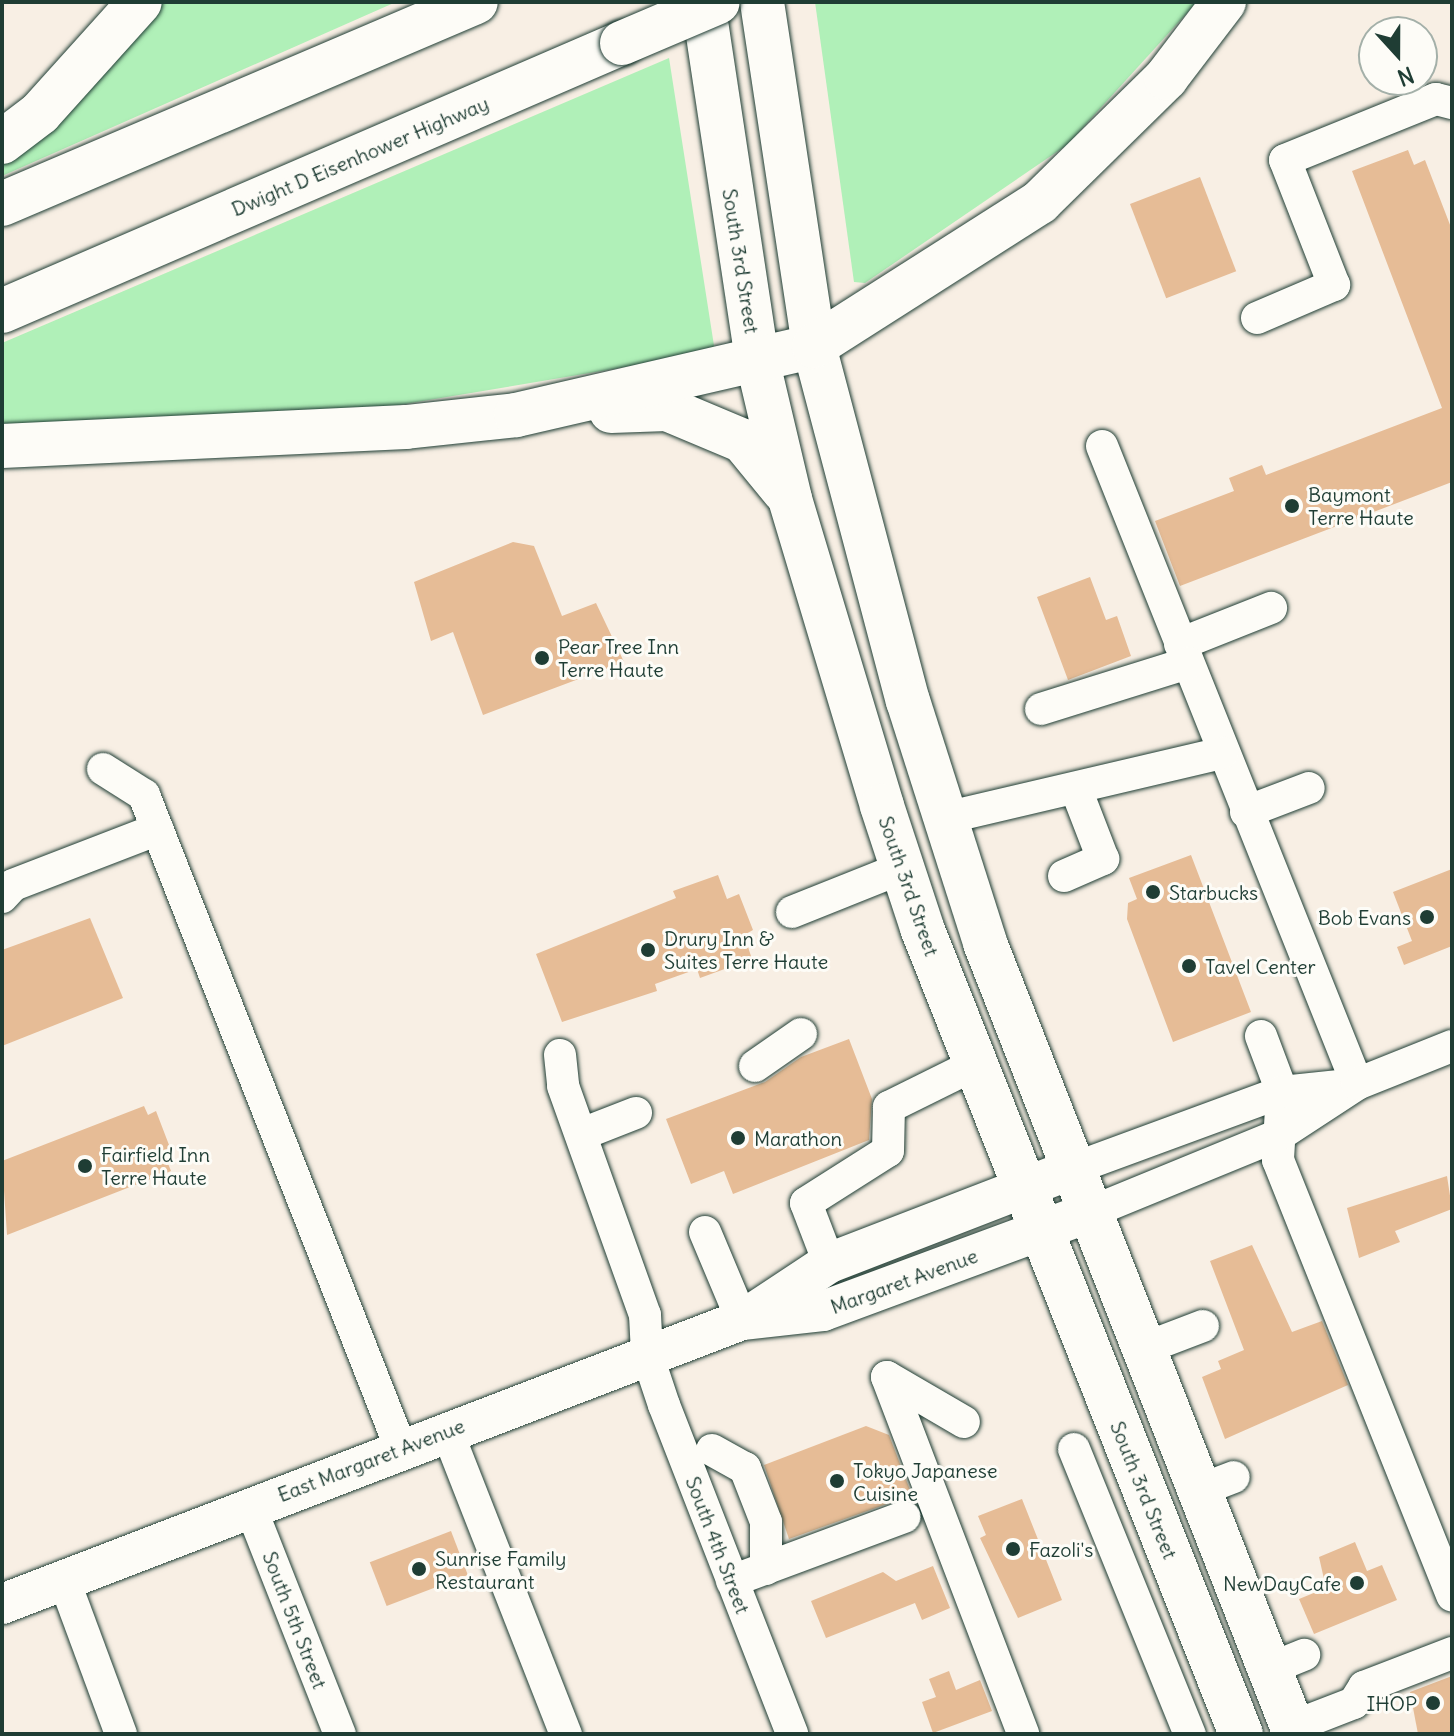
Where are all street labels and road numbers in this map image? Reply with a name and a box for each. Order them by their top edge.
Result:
street label: Dwight D Eisenhower Highway [228,91,492,221]
street label: South 3rd Street [718,187,764,335]
street label: South 3rd Street [874,813,944,959]
street label: Margaret Avenue [827,1243,981,1319]
street label: East Margaret Avenue [274,1413,468,1507]
street label: South 3rd Street [1105,1418,1183,1562]
street label: South 4th Street [681,1473,755,1617]
street label: South 5th Street [258,1548,332,1692]

